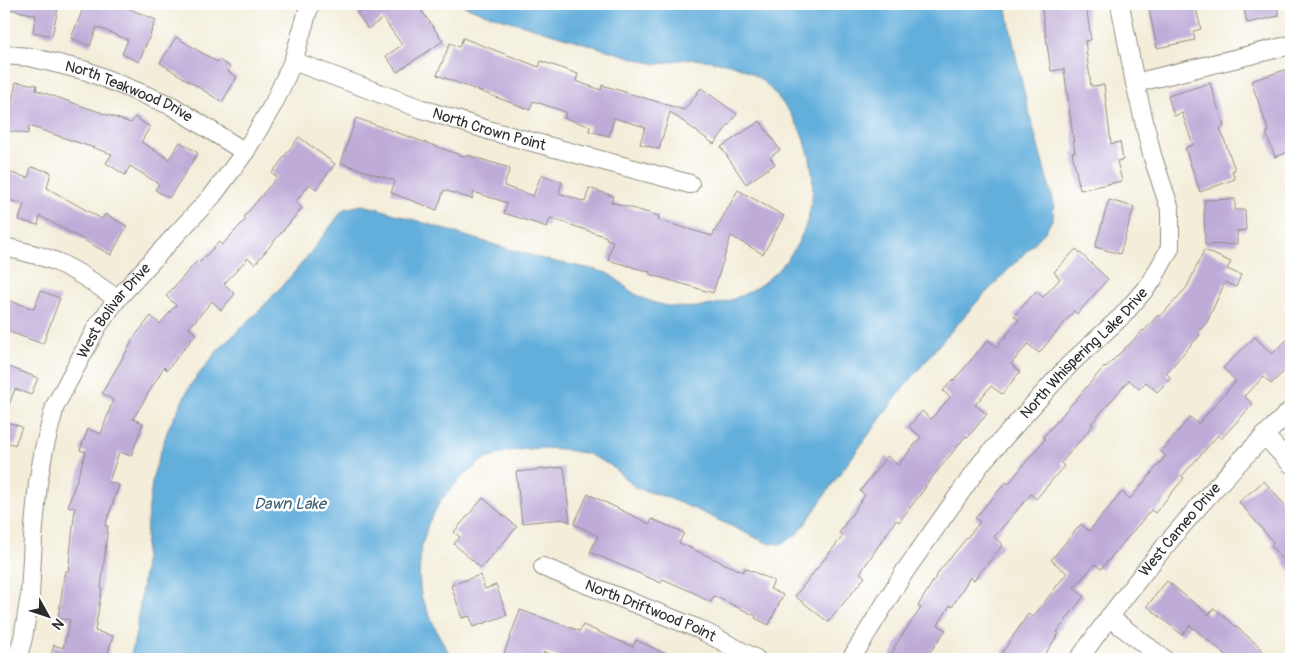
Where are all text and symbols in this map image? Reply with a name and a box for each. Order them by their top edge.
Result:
street label: North Teakwood Drive [63,56,197,127]
street label: North Crown Point [430,104,549,155]
street label: West Bolivar Drive [73,259,155,362]
street label: North Whispering Lake Drive [1016,283,1152,423]
street label: West Cameo Drive [1135,478,1225,580]
water label: Dawn Lake [254,494,328,514]
street label: North Driftwood Point [582,575,720,646]
north arrow [22,590,72,640]
text: N [48,615,67,633]

